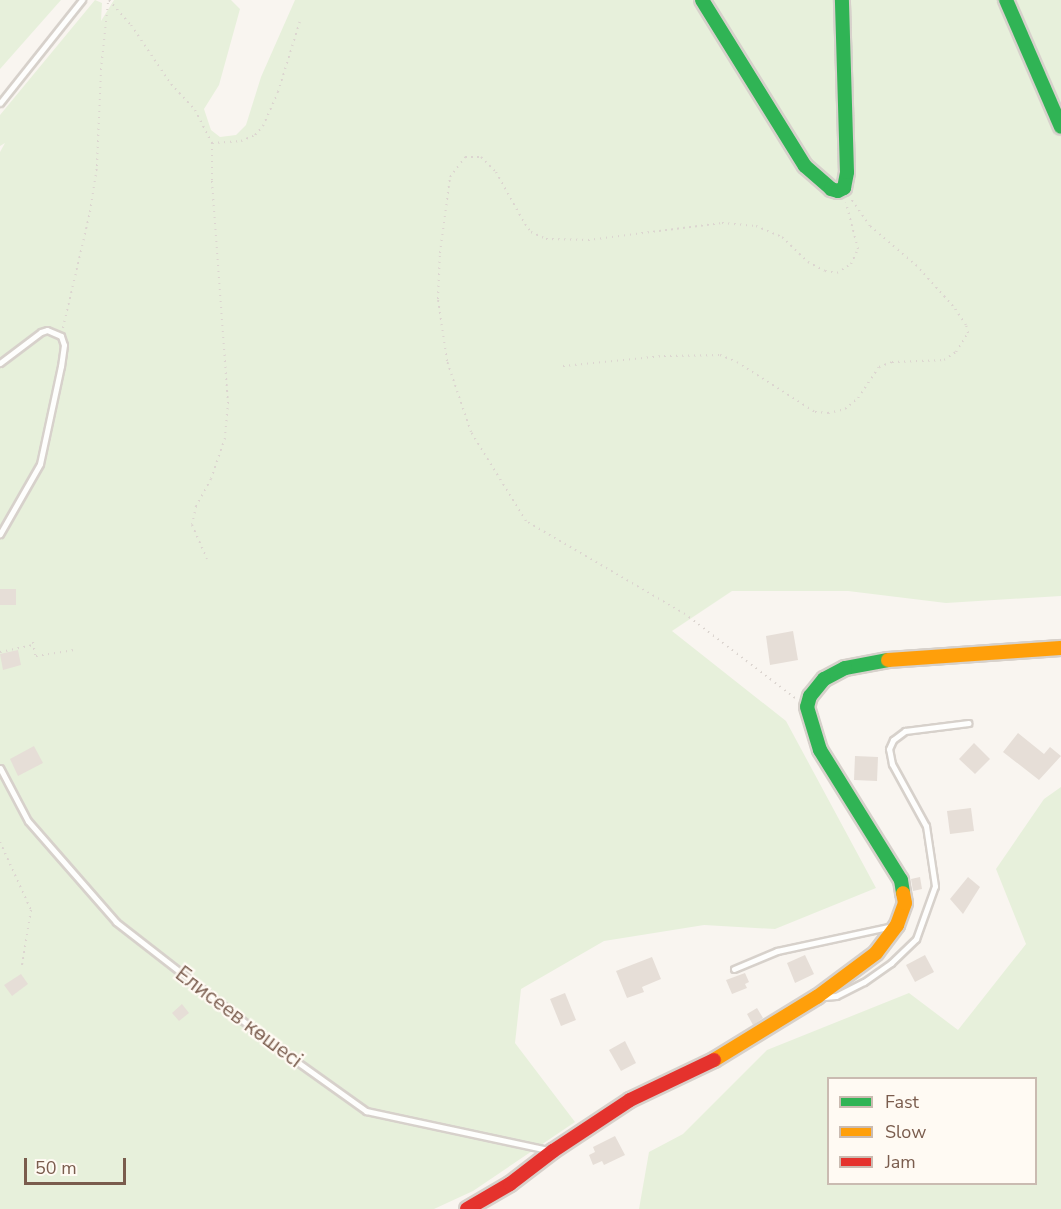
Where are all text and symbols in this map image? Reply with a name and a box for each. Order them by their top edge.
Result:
street label: Елисеев көшесі [171,961,307,1073]
legend [827,1077,1037,1185]
text: Fast [885,1090,919,1114]
text: Slow [885,1120,926,1144]
scale bar [27,1146,129,1184]
text: Jam [885,1150,916,1174]
text: 50 m [35,1156,77,1180]

